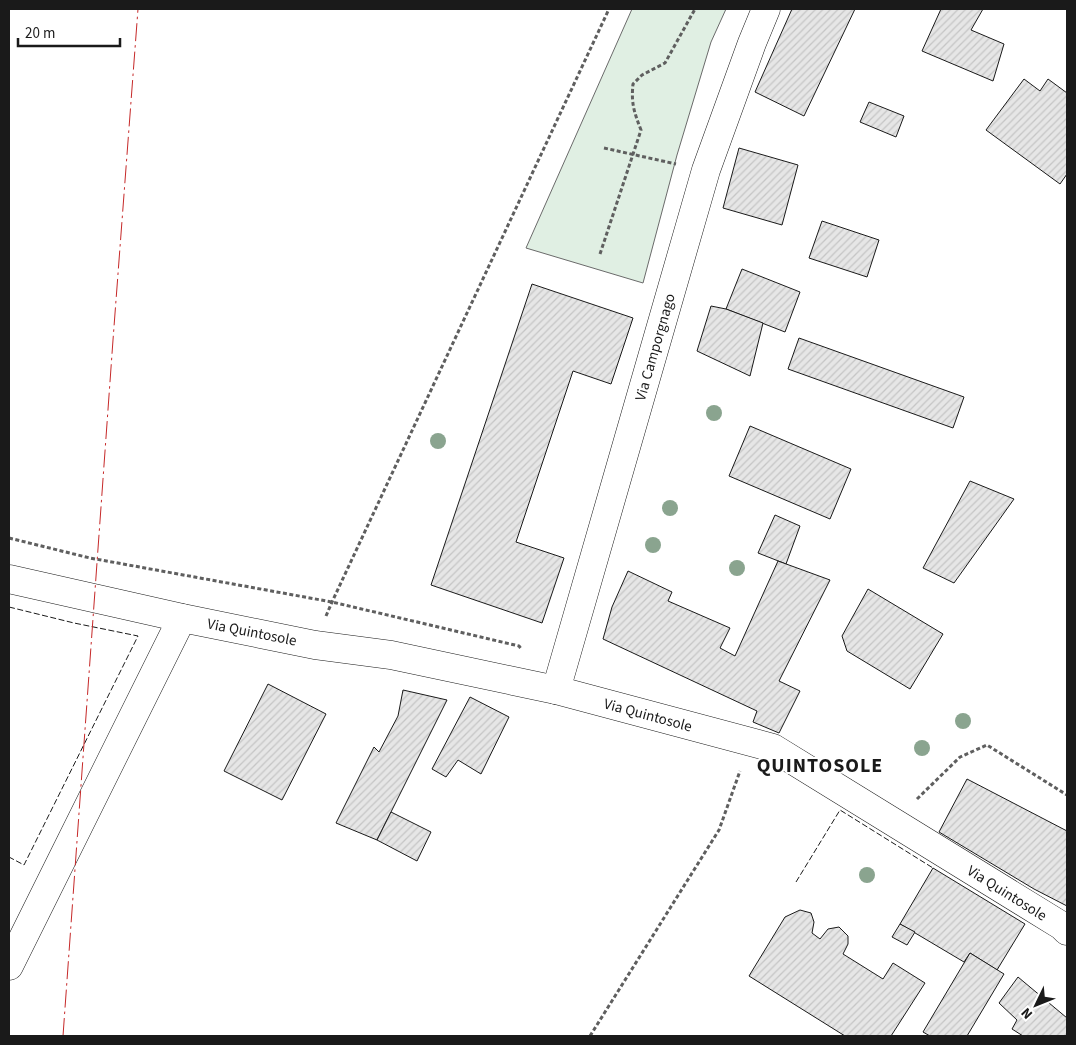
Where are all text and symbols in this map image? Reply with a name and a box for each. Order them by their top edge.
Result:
scale bar [18,15,120,47]
text: 20 m [25,23,55,44]
street label: Via Camporgnago [630,291,681,403]
street label: Via Quintosole [205,614,298,651]
street label: Via Quintosole [601,694,694,737]
district label: QUINTOSOLE [757,752,883,780]
street label: Via Quintosole [963,861,1051,926]
north arrow [1011,980,1061,1030]
text: N [1017,1003,1038,1023]

